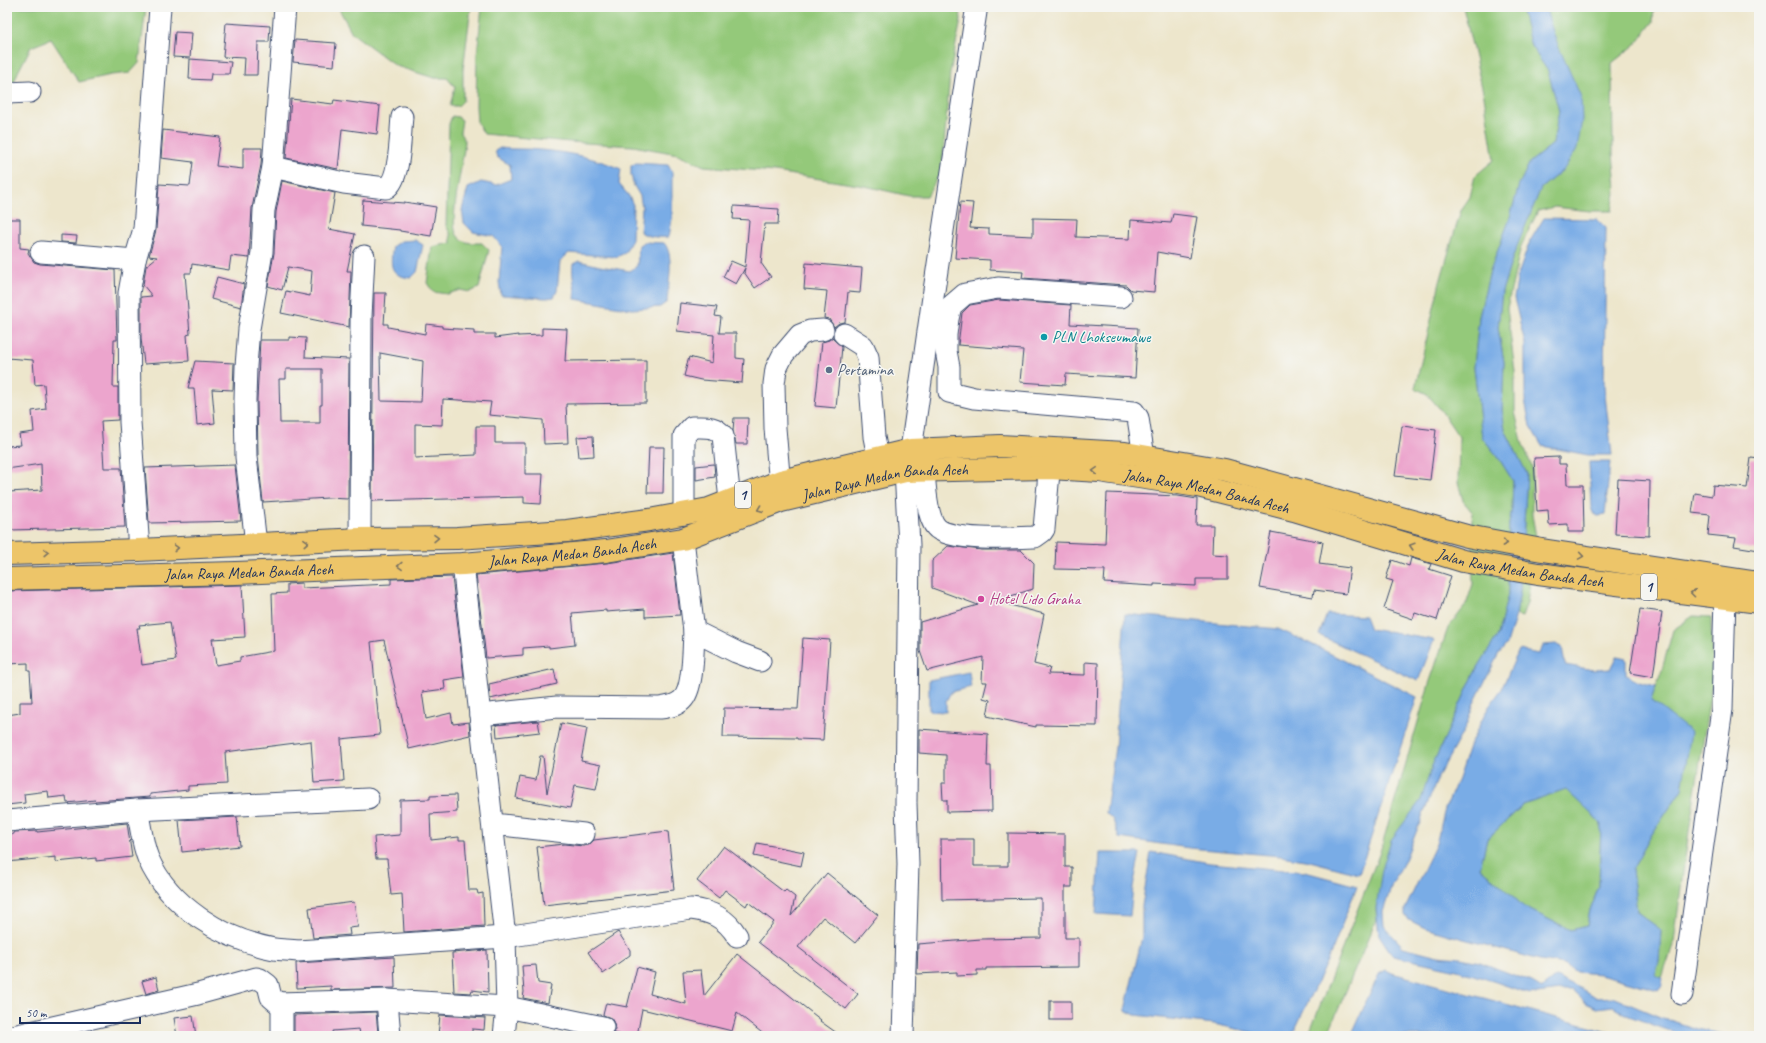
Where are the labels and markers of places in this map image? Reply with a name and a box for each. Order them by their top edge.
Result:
place label: PLN Lhokseumawe [1052,327,1152,347]
marker: PLN Lhokseumawe [1039,332,1049,342]
place label: Pertamina [837,360,894,380]
marker: Pertamina [824,365,834,375]
place label: Hotel Lido Graha [989,589,1082,609]
marker: Hotel Lido Graha [976,594,986,604]

